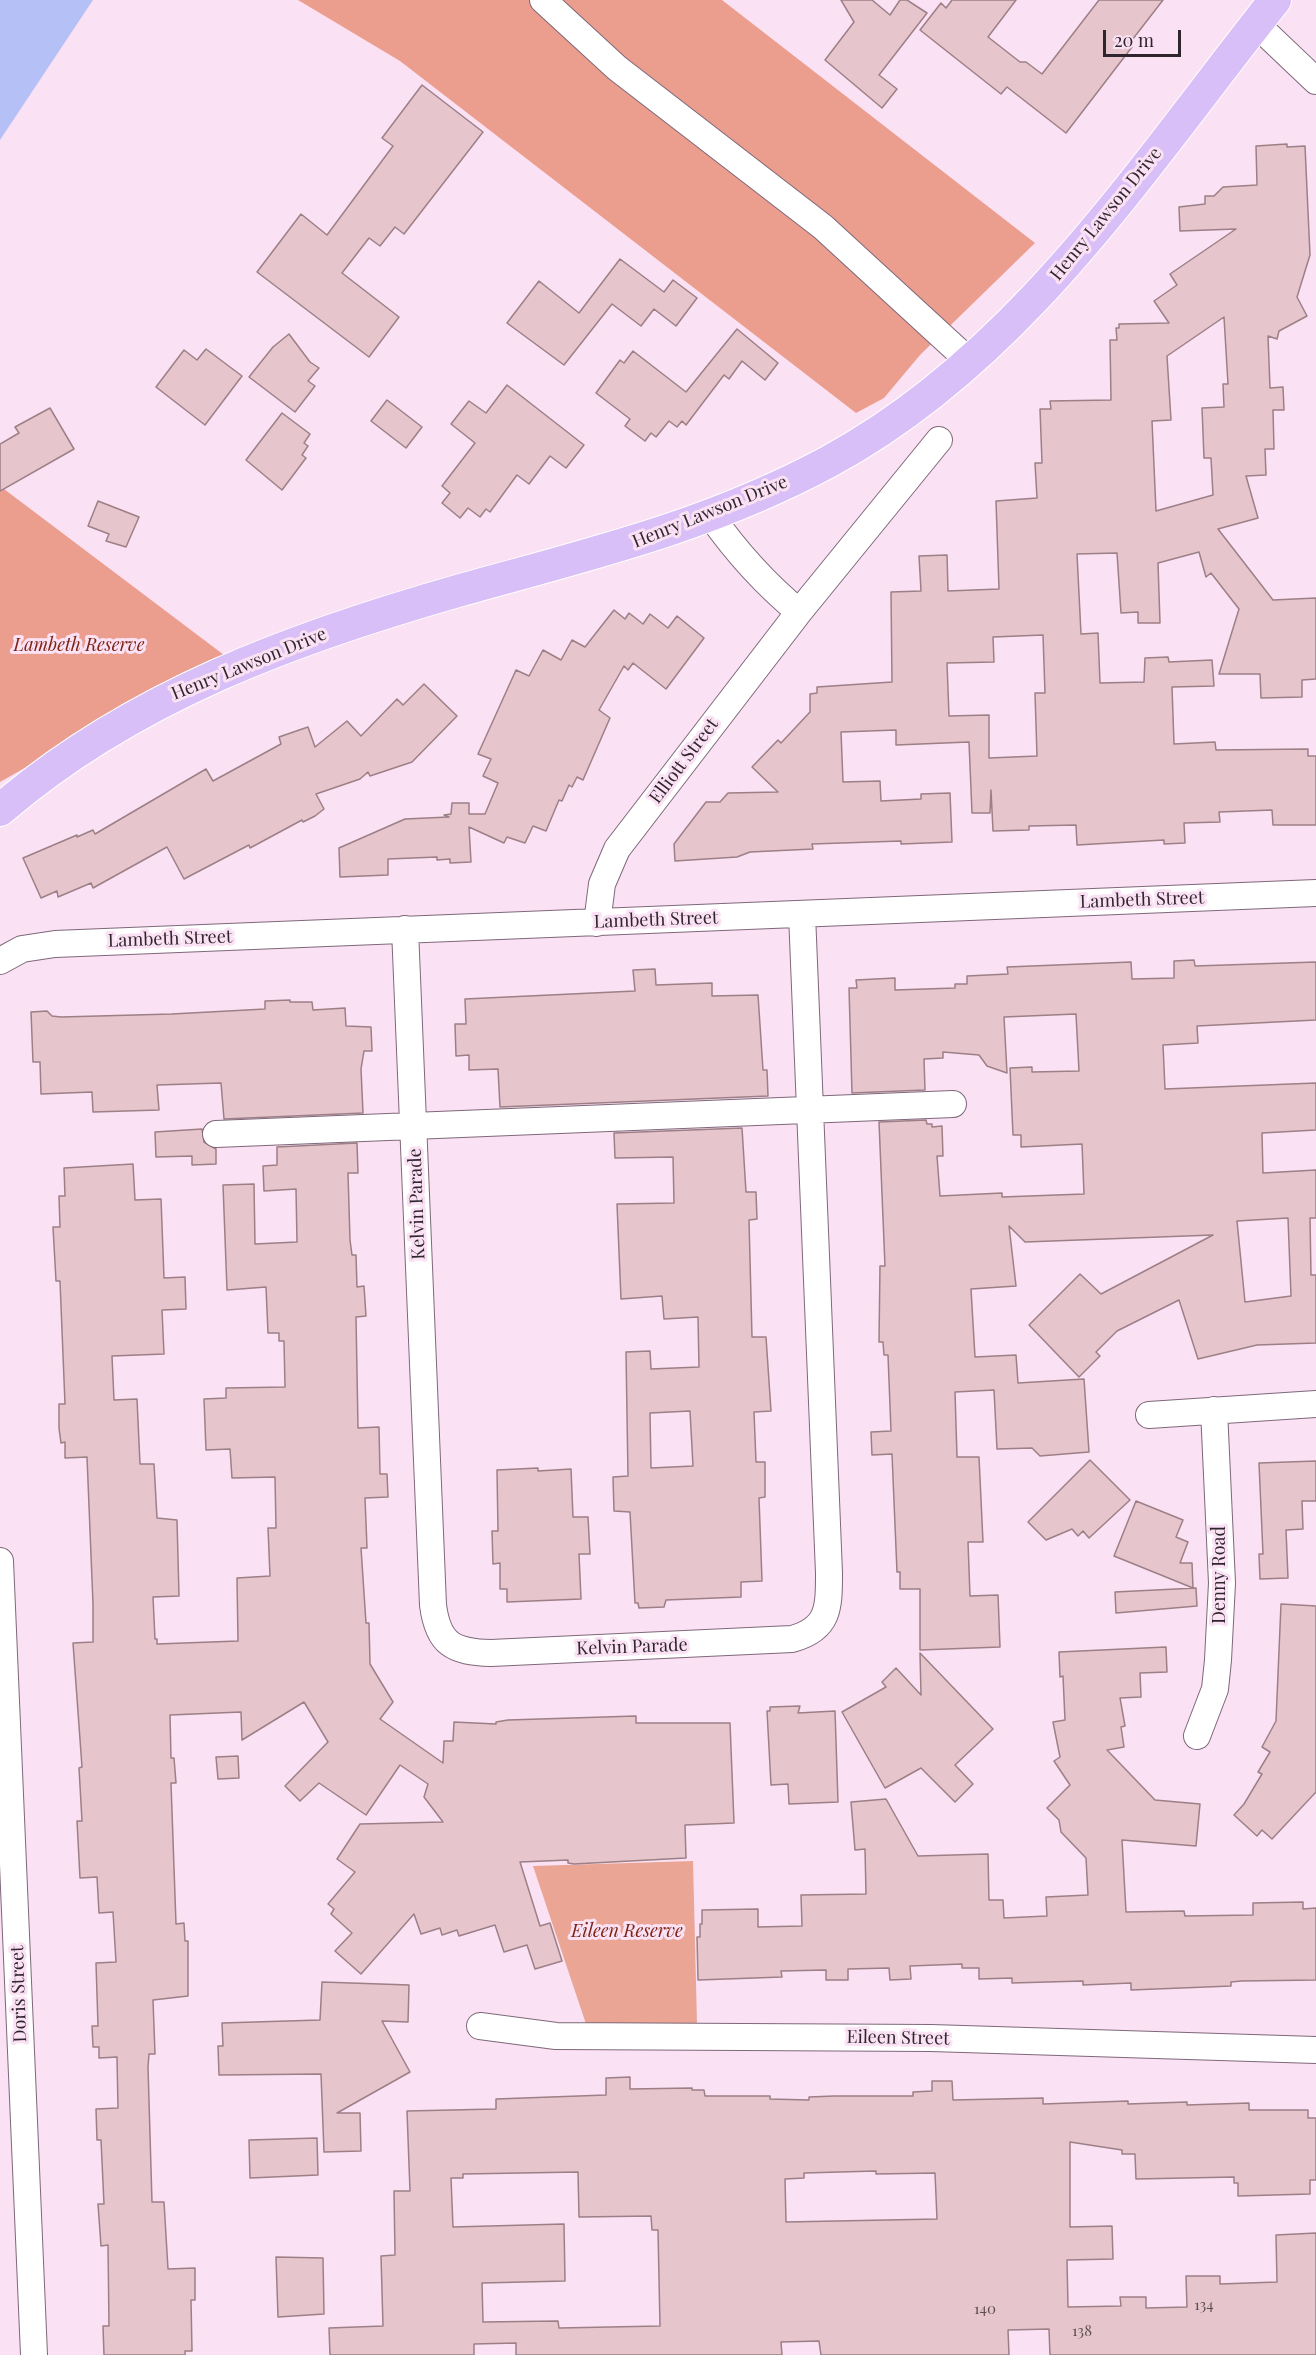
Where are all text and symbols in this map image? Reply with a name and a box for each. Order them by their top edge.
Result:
scale bar [1106,18,1184,56]
text: 20 m [1114,28,1154,52]
street label: Henry Lawson Drive [1046,143,1166,285]
street label: Henry Lawson Drive [629,471,791,553]
street label: Henry Lawson Drive [168,623,330,705]
park label: Lambeth Reserve [14,634,144,656]
street label: Elliott Street [645,714,723,808]
street label: Lambeth Street [1079,887,1205,913]
street label: Lambeth Street [593,907,719,933]
street label: Lambeth Street [107,926,233,952]
street label: Kelvin Parade [404,1148,430,1260]
street label: Denny Road [1208,1526,1230,1624]
street label: Kelvin Parade [576,1634,688,1660]
park label: Eileen Reserve [571,1920,683,1942]
street label: Doris Street [7,1945,31,2043]
street label: Eileen Street [846,2026,950,2050]
house number: 134 [1194,2296,1214,2314]
house number: 140 [974,2300,996,2318]
house number: 138 [1072,2322,1092,2340]

